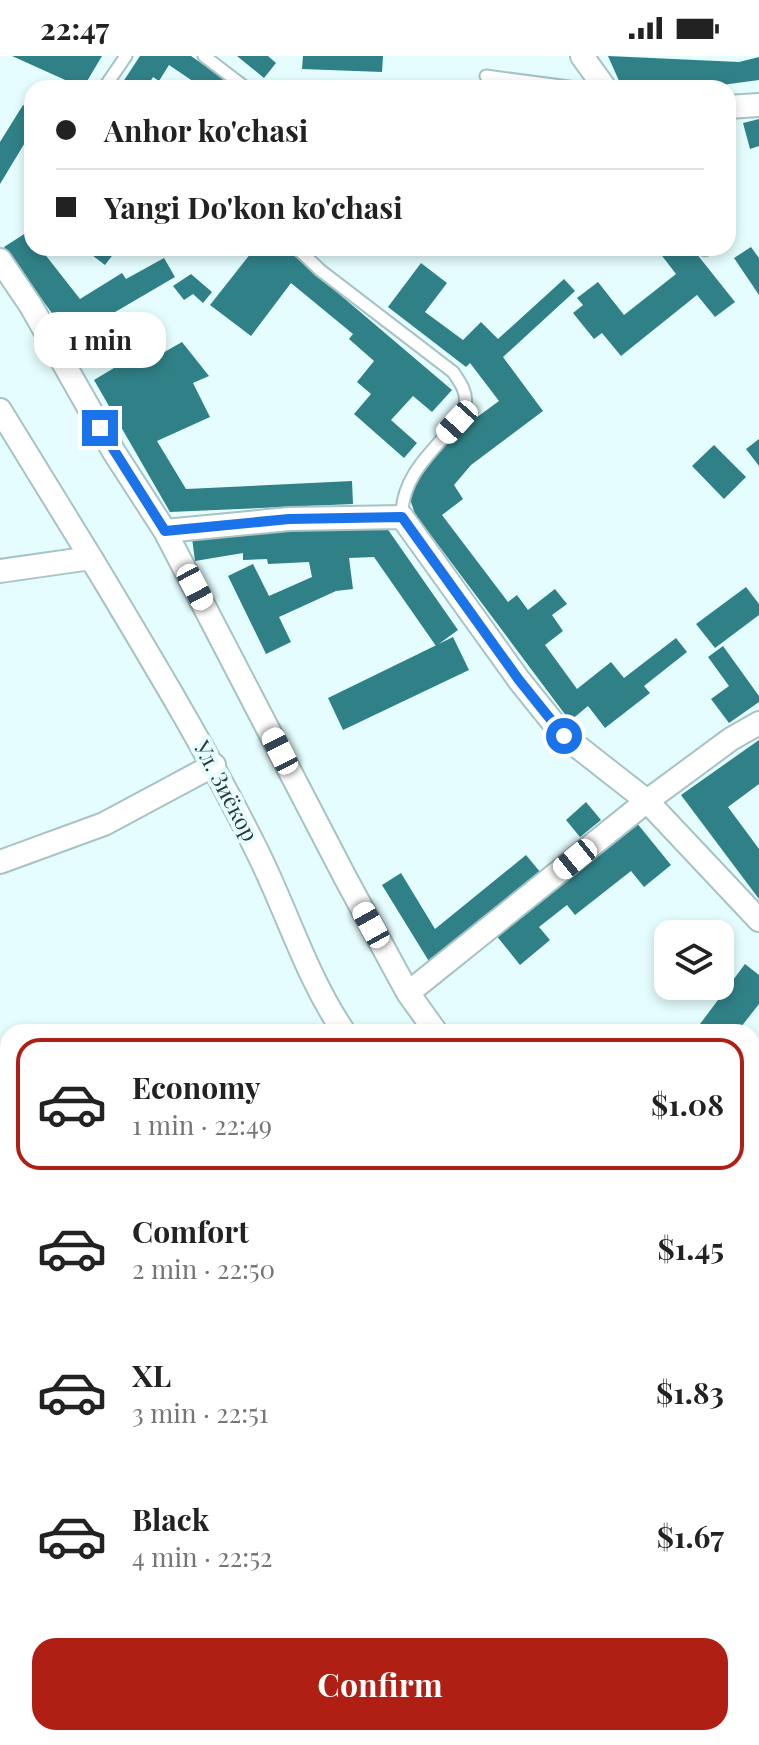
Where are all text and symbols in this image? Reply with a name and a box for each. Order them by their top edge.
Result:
text: 22:47 [40,8,109,48]
text: Anhor ko'chasi [104,110,308,150]
text: Yangi Do'kon ko'chasi [104,187,403,227]
callout: 1 min [34,312,166,368]
text: 1 min [68,322,132,357]
car [432,396,482,448]
route end [82,410,118,446]
car [173,560,217,614]
route start [546,718,582,754]
car [258,724,302,778]
street label: Ул. Зиёкор [187,734,266,846]
car [549,835,601,883]
car [349,898,393,952]
map controls [654,920,734,1000]
button: layers [654,920,734,1000]
text: Economy [132,1067,261,1107]
icon: car [36,1068,108,1140]
text: $1.08 [651,1084,724,1124]
text: 1 min · 22:49 [132,1107,272,1142]
text: Comfort [132,1211,249,1251]
icon: car [36,1212,108,1284]
text: $1.45 [658,1228,724,1268]
text: 2 min · 22:50 [132,1251,275,1286]
text: XL [132,1355,171,1395]
icon: car [36,1356,108,1428]
text: $1.83 [656,1372,724,1412]
text: 3 min · 22:51 [132,1395,268,1430]
text: Black [132,1499,209,1539]
icon: car [36,1500,108,1572]
text: $1.67 [657,1516,724,1556]
text: 4 min · 22:52 [132,1539,272,1574]
button: Confirm [32,1638,728,1730]

